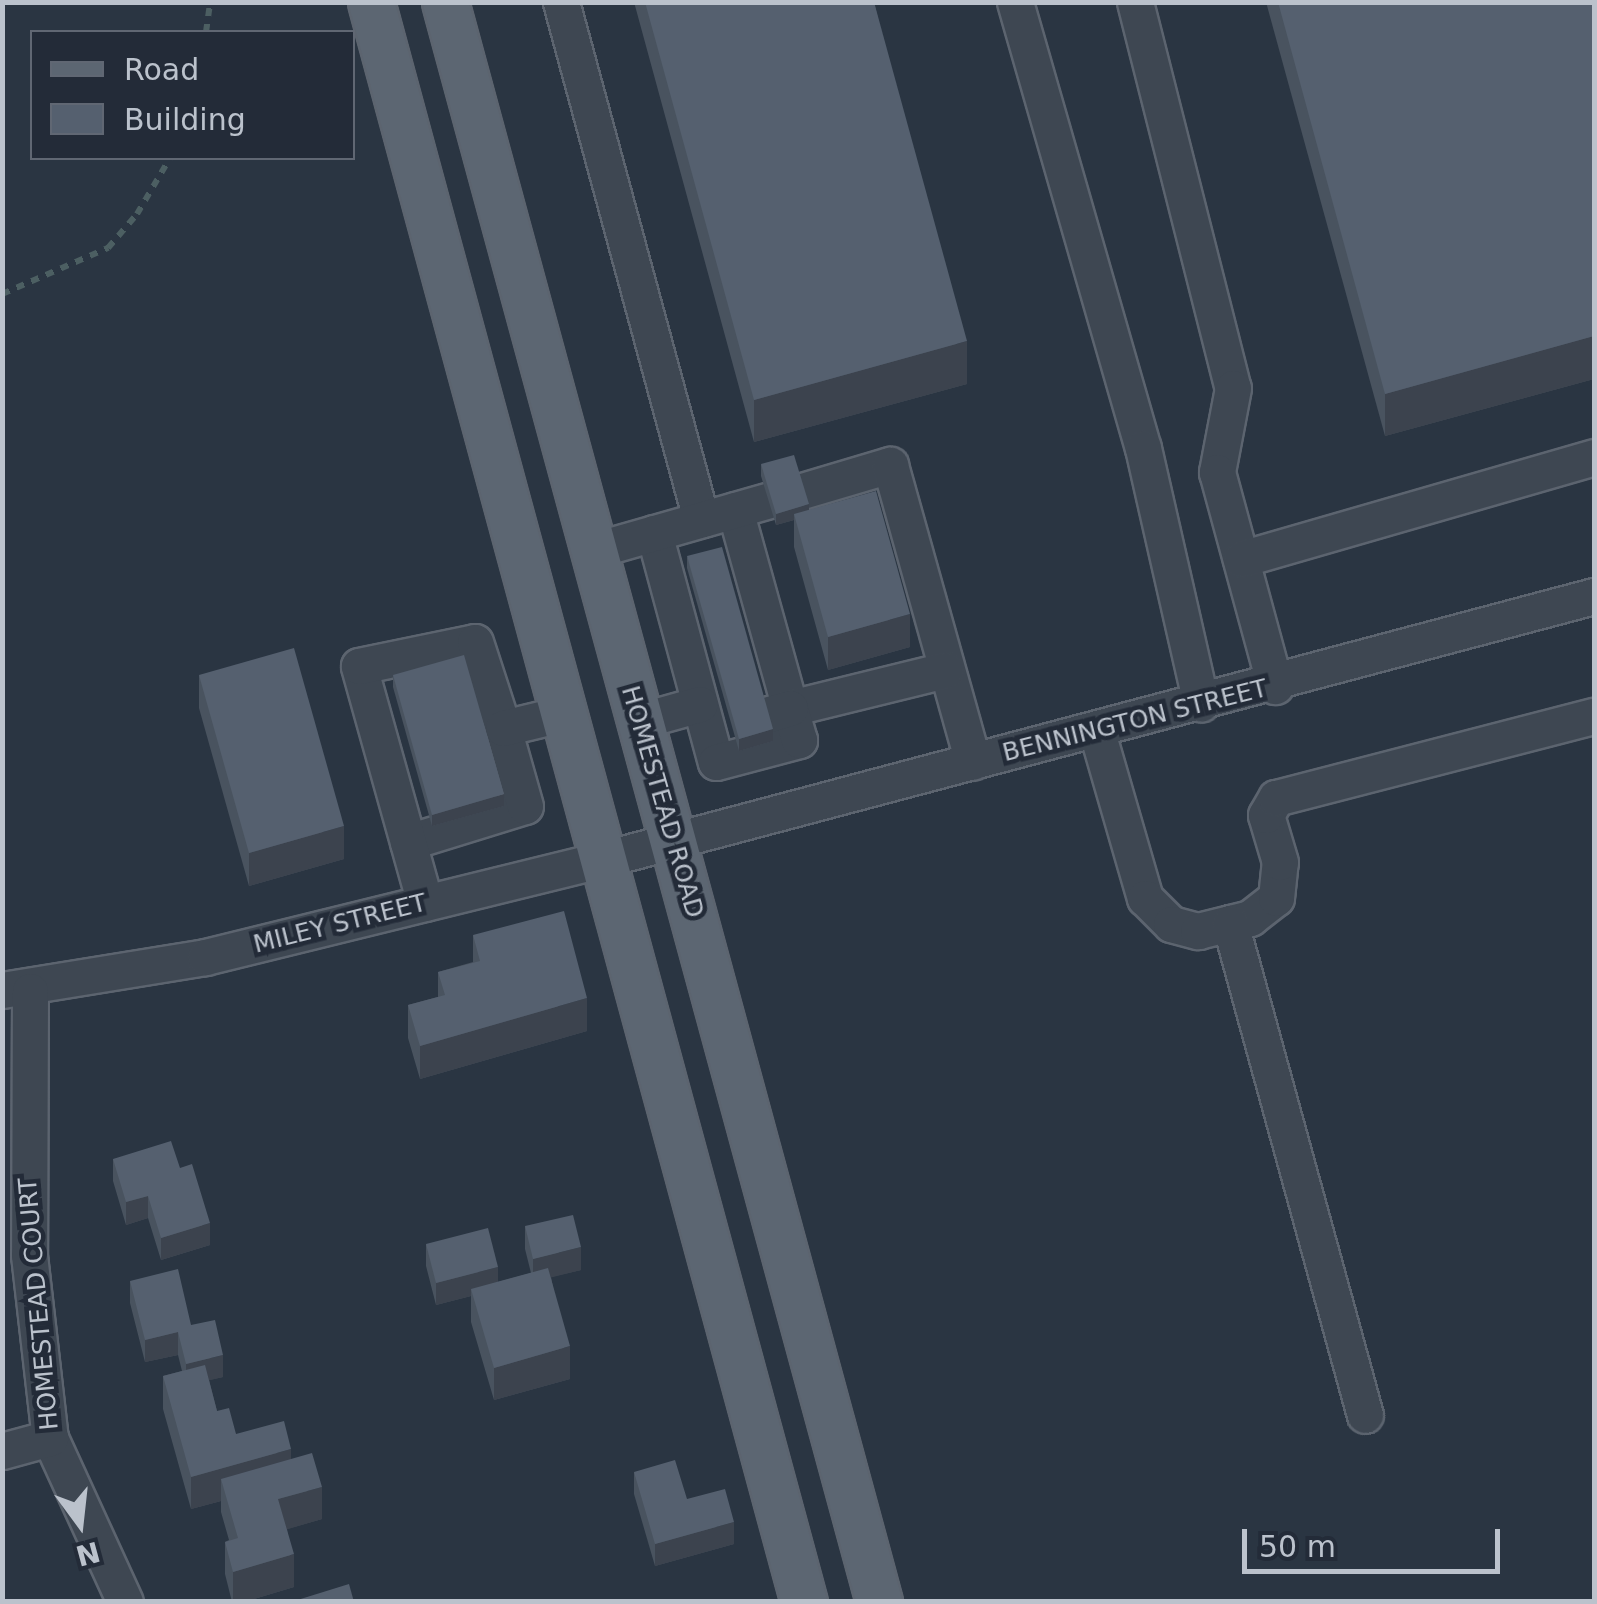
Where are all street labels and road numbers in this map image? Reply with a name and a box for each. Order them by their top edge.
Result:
street label: BENNINGTON STREET [999,674,1271,768]
street label: HOMESTEAD ROAD [614,682,710,922]
street label: MILEY STREET [250,888,430,960]
street label: HOMESTEAD COURT [13,1177,65,1431]

